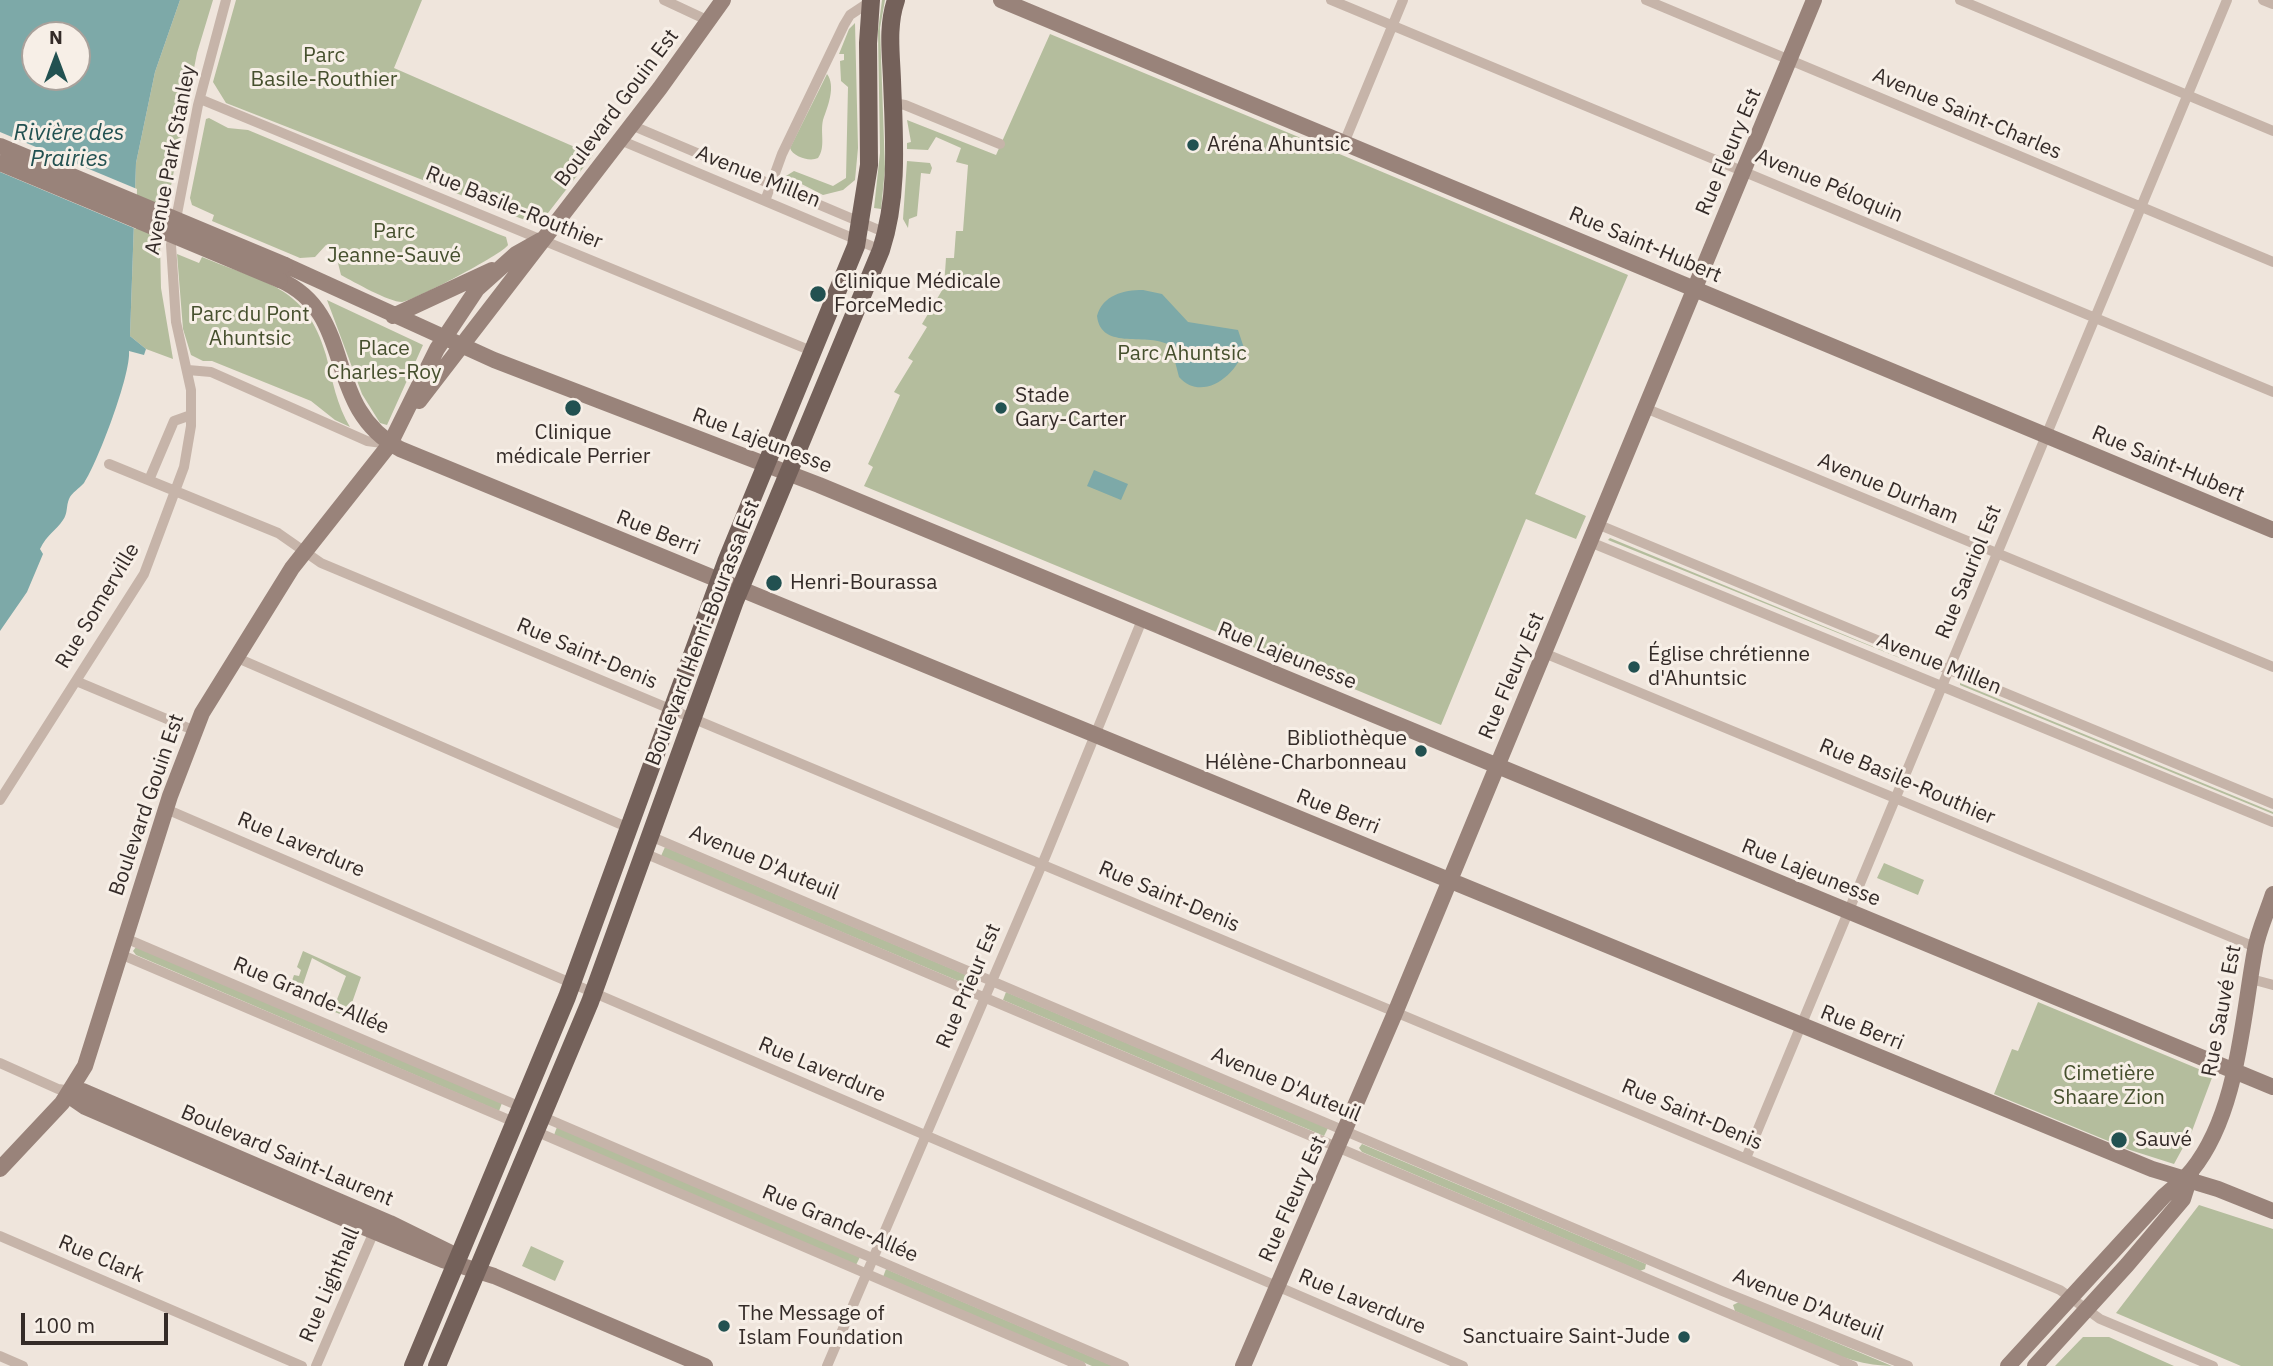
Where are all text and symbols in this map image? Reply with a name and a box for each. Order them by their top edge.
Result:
north arrow [21,21,91,91]
street label: Boulevard Gouin Est [550,24,684,192]
text: N [49,25,63,49]
park label: Parc Basile-Routhier [251,43,397,93]
street label: Avenue Park Stanley [140,63,202,257]
street label: Avenue Saint-Charles [1869,63,2065,165]
street label: Rue Fleury Est [1691,85,1767,219]
water label: Rivière des Prairies [14,119,124,173]
place label: Aréna Ahuntsic [1207,132,1350,158]
marker: Aréna Ahuntsic [1185,137,1201,153]
street label: Avenue Millen [692,141,824,213]
street label: Avenue Péloquin [1752,144,1906,228]
street label: Rue Basile-Routhier [422,161,606,255]
street label: Rue Saint-Hubert [1565,201,1725,289]
park label: Parc Jeanne-Sauvé [327,219,461,269]
place label: Clinique Médicale ForceMedic [834,269,1001,319]
marker: Clinique Médicale ForceMedic [808,284,828,304]
park label: Parc du Pont Ahuntsic [190,302,310,352]
park label: Place Charles-Roy [327,336,441,386]
park label: Parc Ahuntsic [1117,341,1247,367]
place label: Stade Gary-Carter [1015,383,1126,433]
marker: Clinique médicale Perrier [563,398,583,418]
marker: Stade Gary-Carter [993,400,1009,416]
street label: Rue Lajeunesse [689,403,835,479]
place label: Clinique médicale Perrier [495,420,651,470]
street label: Rue Saint-Hubert [2088,420,2248,508]
street label: Avenue Durham [1814,448,1962,530]
street label: Boulevard Henri-Bourassa Est [641,497,765,769]
street label: Rue Sauriol Est [1931,501,2007,643]
street label: Rue Berri [613,505,703,561]
street label: Rue Somerville [51,539,145,673]
place label: Henri-Bourassa [790,570,937,596]
marker: Henri-Bourassa [764,573,784,593]
street label: Rue Fleury Est [1474,609,1550,743]
street label: Rue Saint-Denis [513,613,661,695]
street label: Rue Lajeunesse [1214,617,1360,695]
street label: Avenue Millen [1873,628,2005,700]
place label: Église chrétienne d'Ahuntsic [1648,642,1810,692]
marker: Église chrétienne d'Ahuntsic [1626,659,1642,675]
street label: Boulevard Gouin Est [104,711,190,899]
place label: Bibliothèque Hélène-Charbonneau [1205,726,1407,776]
street label: Rue Basile-Routhier [1815,734,1999,830]
marker: Bibliothèque Hélène-Charbonneau [1413,743,1429,759]
street label: Rue Berri [1293,784,1383,840]
street label: Rue Laverdure [234,807,368,883]
street label: Avenue D'Auteuil [685,820,843,906]
street label: Rue Lajeunesse [1738,834,1884,912]
street label: Rue Saint-Denis [1095,856,1243,938]
street label: Rue Prieur Est [931,920,1007,1052]
street label: Rue Sauvé Est [2197,943,2247,1079]
street label: Rue Grande-Allée [229,952,393,1040]
street label: Rue Berri [1817,1000,1907,1056]
street label: Rue Laverdure [755,1032,889,1108]
street label: Avenue D'Auteuil [1207,1042,1365,1128]
park label: Cimetière Shaare Zion [2053,1061,2165,1111]
street label: Rue Saint-Denis [1618,1074,1766,1156]
street label: Boulevard Saint-Laurent [177,1100,397,1212]
place label: Sauvé [2135,1127,2192,1153]
marker: Sauvé [2109,1130,2129,1150]
street label: Rue Fleury Est [1254,1132,1332,1266]
street label: Rue Grande-Allée [758,1180,922,1268]
street label: Rue Lighthall [294,1224,366,1346]
street label: Rue Clark [54,1230,148,1288]
street label: Avenue D'Auteuil [1729,1263,1887,1347]
street label: Rue Laverdure [1295,1264,1429,1340]
scale bar [24,1300,172,1344]
place label: The Message of Islam Foundation [738,1301,903,1351]
text: 100 m [34,1311,95,1339]
marker: The Message of Islam Foundation [716,1318,732,1334]
place label: Sanctuaire Saint-Jude [1463,1324,1670,1350]
marker: Sanctuaire Saint-Jude [1676,1329,1692,1345]

